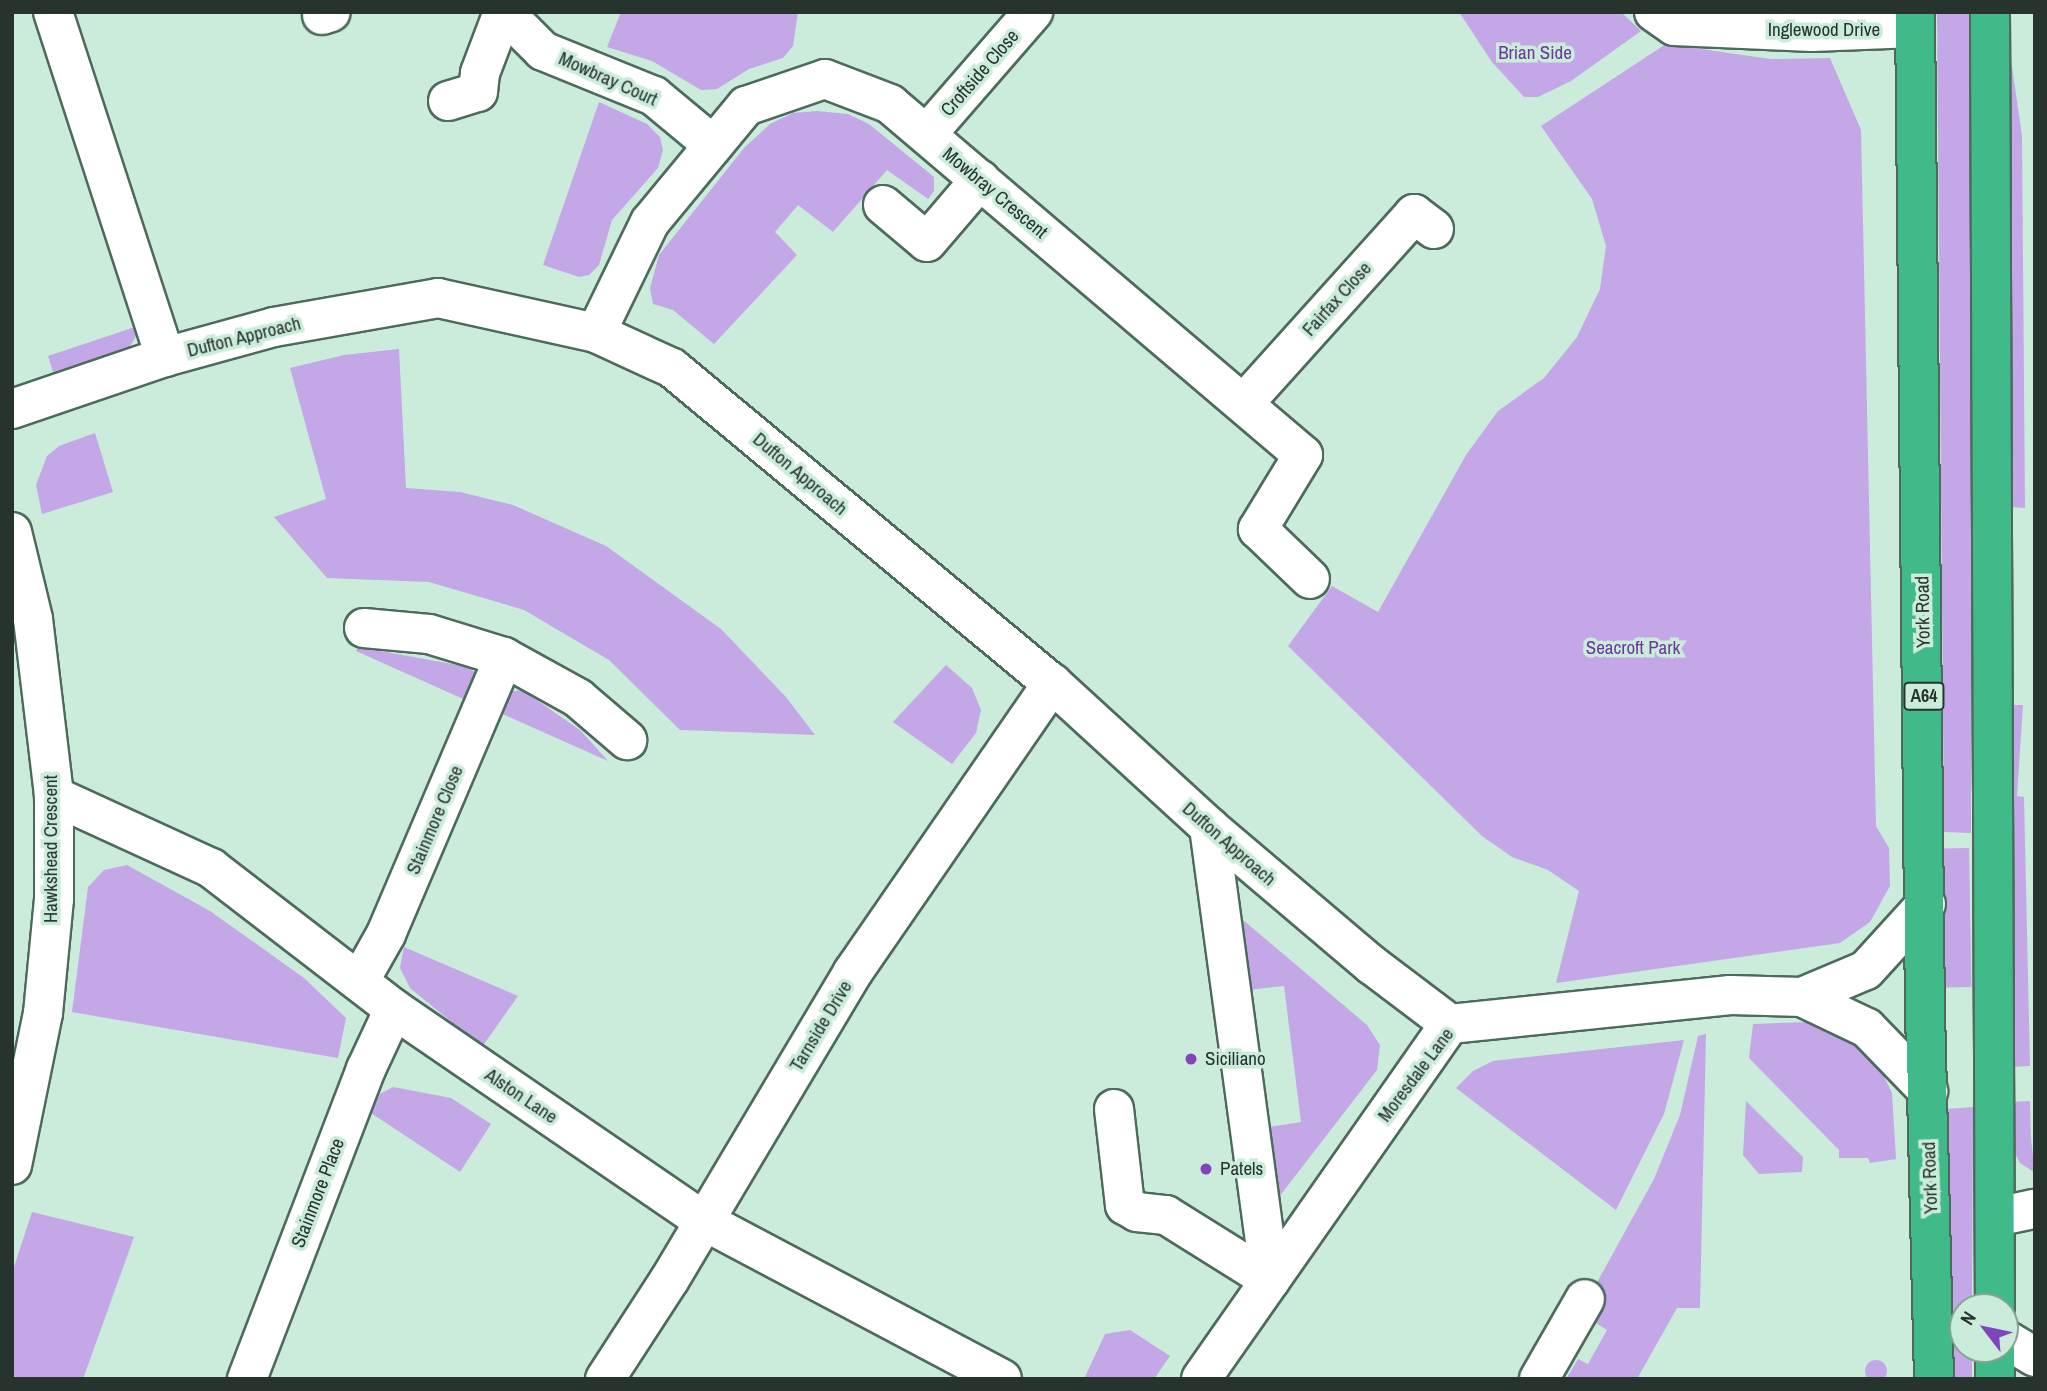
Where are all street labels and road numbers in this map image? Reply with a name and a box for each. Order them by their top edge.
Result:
street label: Inglewood Drive [1768,19,1880,41]
street label: Croftside Close [936,25,1024,121]
street label: Mowbray Court [555,47,661,111]
street label: Mowbray Crescent [938,143,1052,243]
street label: Fairfax Close [1298,257,1376,341]
street label: Dufton Approach [185,312,303,362]
street label: Dufton Approach [748,428,852,520]
street label: York Road [1911,576,1935,648]
road number: A64 [1903,682,1945,710]
street label: Stainmore Close [402,762,468,878]
street label: Hawkshead Crescent [40,775,62,923]
street label: Dufton Approach [1177,797,1281,891]
street label: Tarnside Drive [785,977,857,1075]
street label: Moresdale Lane [1373,1024,1459,1126]
street label: Alston Lane [481,1064,561,1128]
street label: Stainmore Place [287,1135,349,1251]
street label: York Road [1917,1141,1943,1215]

